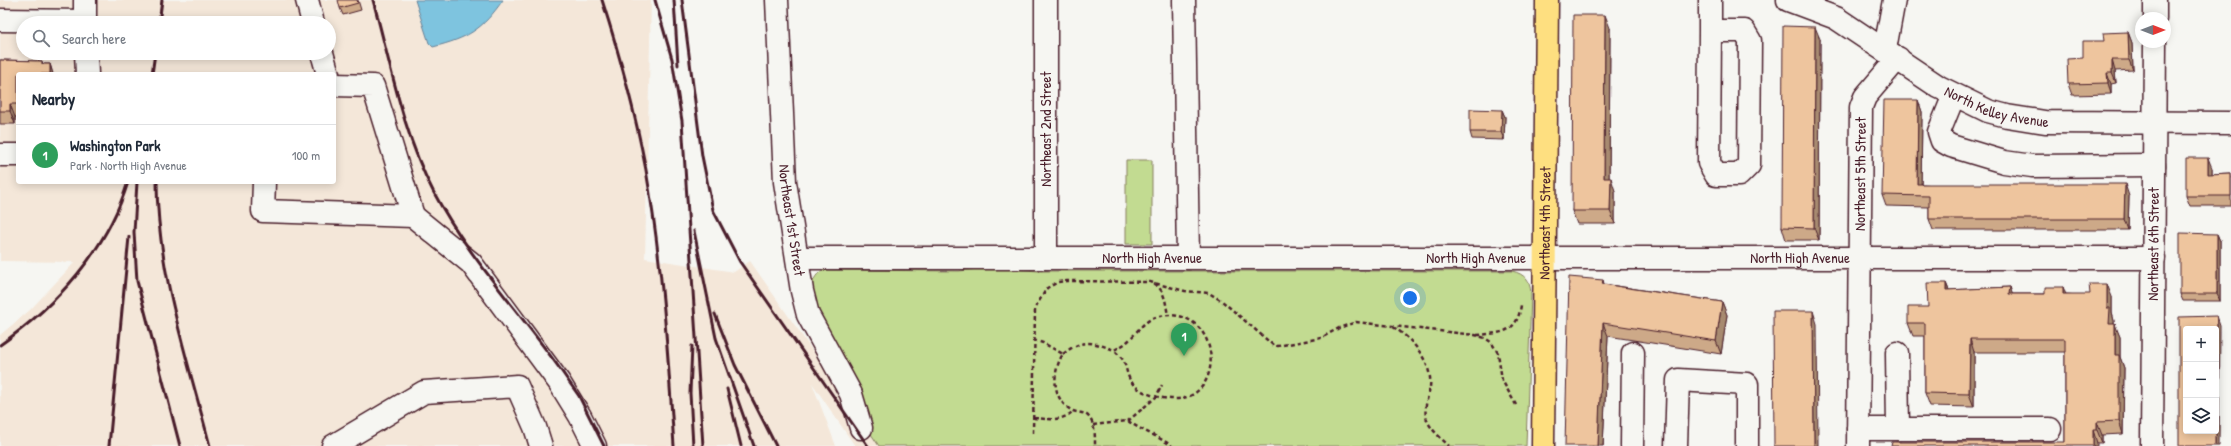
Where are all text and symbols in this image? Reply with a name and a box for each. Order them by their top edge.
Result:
north arrow [2135,12,2171,48]
search box [16,16,336,60]
icon: search [30,27,52,49]
text: Search here [62,28,126,49]
street label: Northeast 2nd Street [1035,70,1056,187]
street label: North Kelley Avenue [1941,80,2049,132]
text: Nearby [32,87,75,110]
street label: Northeast 5th Street [1849,116,1871,231]
text: Washington Park [70,135,161,156]
text: 1 [43,146,47,164]
text: 100 m [292,146,320,164]
text: Park · North High Avenue [70,156,187,174]
street label: Northeast 1st Street [774,164,811,278]
street label: Northeast 4th Street [1533,166,1556,280]
street label: Northeast 6th Street [2142,186,2164,301]
street label: North High Avenue [1102,247,1202,268]
street label: North High Avenue [1426,247,1526,268]
street label: North High Avenue [1750,247,1850,268]
your location [1400,288,1420,308]
pin: 1 [1171,323,1197,356]
map controls [2183,326,2219,434]
button: + [2183,326,2219,362]
button: − [2183,362,2219,398]
button: layers [2183,398,2219,434]

